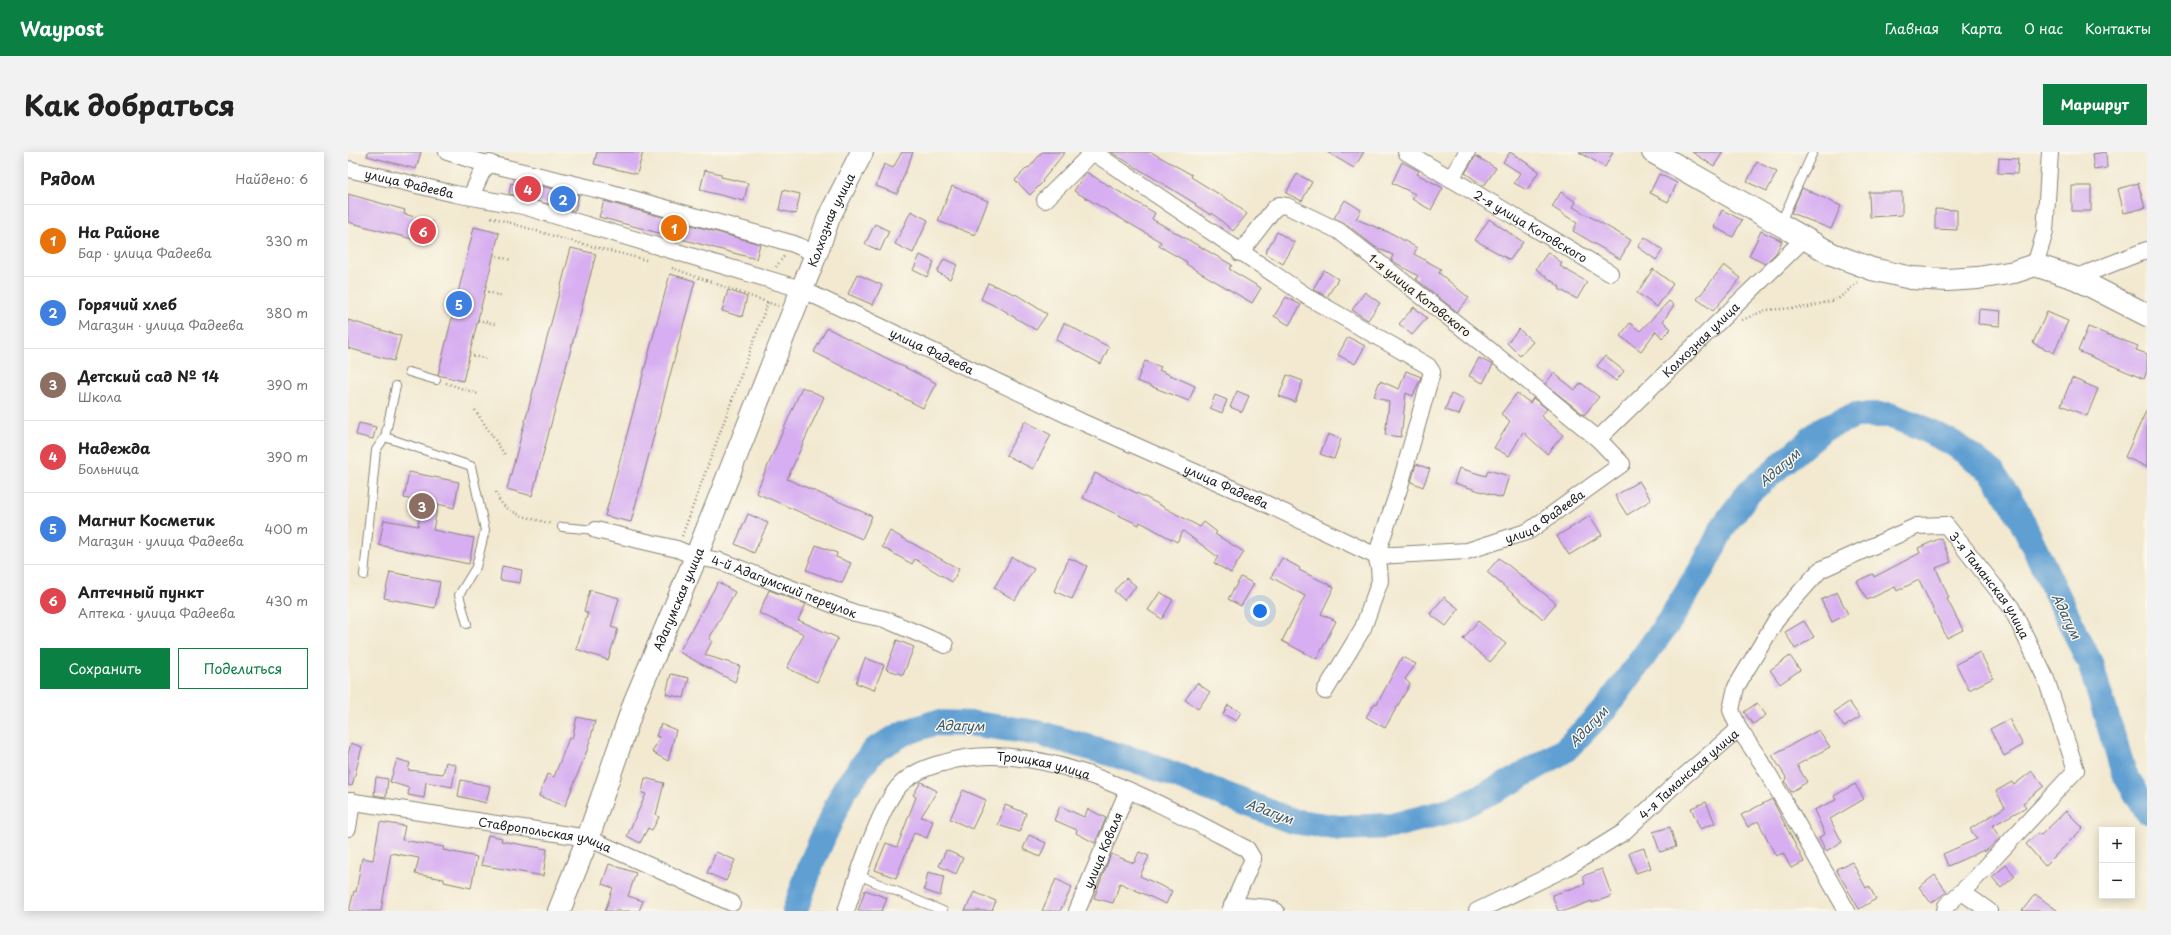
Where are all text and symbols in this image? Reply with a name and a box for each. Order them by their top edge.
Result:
text: Waypost [20,14,104,42]
text: Главная [1885,18,1939,39]
text: Карта [1961,18,2002,39]
text: О нас [2024,18,2063,39]
text: Контакты [2085,18,2151,39]
text: Как добраться [24,83,235,126]
button: Маршрут [2043,84,2147,125]
street label: улица Фадеева [363,164,456,203]
text: Рядом [40,165,95,191]
text: Найдено: 6 [235,169,308,188]
street label: Колхозная улица [803,169,859,270]
pin: 4 [515,174,541,204]
pin: 2 [550,184,576,214]
street label: 2-я улица Котовского [1471,185,1591,267]
pin: 1 [661,213,687,243]
pin: 6 [410,216,436,246]
text: На Районе [78,220,160,243]
text: 1 [50,231,56,250]
text: 330 m [265,231,308,250]
text: Бар · улица Фадеева [78,243,212,262]
street label: 1-я улица Котовского [1365,249,1475,341]
pin: 5 [446,289,472,319]
text: Горячий хлеб [78,292,177,315]
street label: Колхозная улица [1658,297,1743,381]
text: 2 [48,303,58,322]
text: 380 m [265,303,308,322]
text: Магазин · улица Фадеева [78,315,244,334]
street label: улица Фадеева [887,323,977,379]
text: Детский сад № 14 [78,364,219,387]
text: 3 [49,375,57,394]
text: 390 m [266,375,308,394]
text: Школа [78,387,122,406]
text: Надежда [78,436,151,459]
water label: Адагум [1754,444,1804,490]
text: 4 [49,447,57,466]
text: 390 m [266,447,308,466]
text: Больница [78,459,139,478]
street label: улица Фадеева [1181,459,1272,513]
street label: улица Фадеева [1503,485,1588,547]
pin: 3 [409,491,435,521]
text: Магнит Косметик [78,508,215,531]
text: 5 [49,519,57,538]
text: 400 m [265,519,308,538]
street label: 3-я Таманская улица [1945,528,2034,642]
text: Магазин · улица Фадеева [78,531,244,550]
street label: Адагумская улица [648,544,708,654]
street label: 4-й Адагумский переулок [710,551,860,622]
text: Аптечный пункт [78,580,204,603]
water label: Адагум [2048,590,2086,642]
text: 6 [48,591,58,610]
text: 430 m [266,591,308,610]
your location [1250,601,1270,621]
text: Аптека · улица Фадеева [78,603,235,622]
button: Сохранить [40,648,170,689]
button: Поделиться [178,648,308,689]
water label: Адагум [1564,701,1612,750]
water label: Адагум [935,715,985,735]
street label: 4-я Таманская улица [1634,724,1743,823]
street label: Троицкая улица [997,747,1093,784]
water label: Адагум [1244,794,1297,828]
street label: улица Коваля [1079,809,1127,891]
street label: Ставропольская улица [477,812,615,857]
map controls [2099,827,2135,899]
button: + [2099,827,2135,863]
button: − [2099,863,2135,899]

